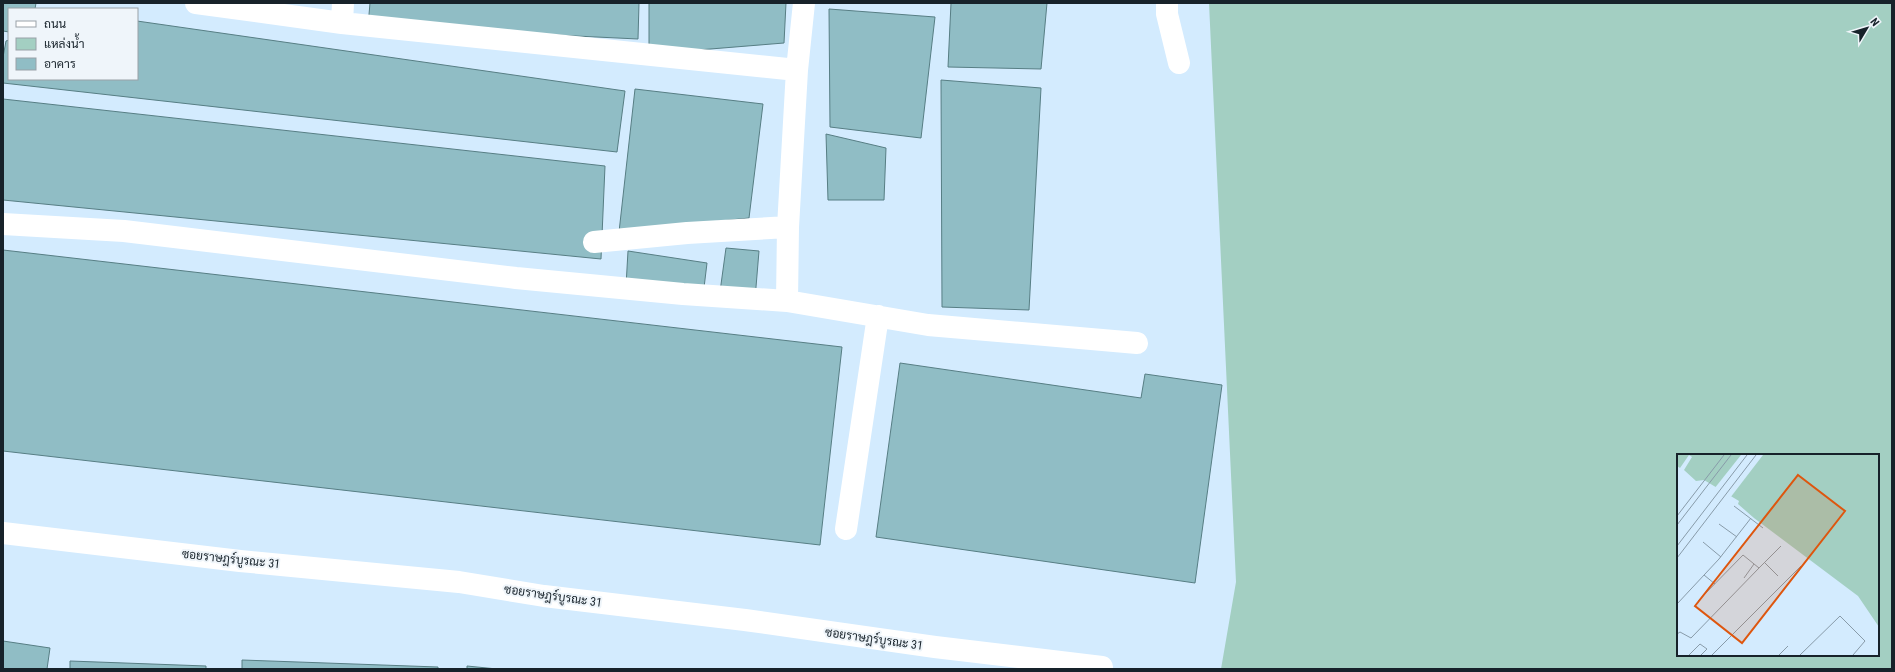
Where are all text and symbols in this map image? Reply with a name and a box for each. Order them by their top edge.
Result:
legend [8,8,138,80]
north arrow [1847,8,1887,48]
text: N [1867,15,1882,29]
text: ถนน [44,17,67,31]
text: แหล่งน้ำ [44,33,84,51]
text: อาคาร [44,57,76,71]
inset map [1677,454,1879,656]
street label: ซอยราษฎร์บูรณะ 31 [181,546,281,572]
street label: ซอยราษฎร์บูรณะ 31 [503,581,603,611]
street label: ซอยราษฎร์บูรณะ 31 [824,624,924,654]

